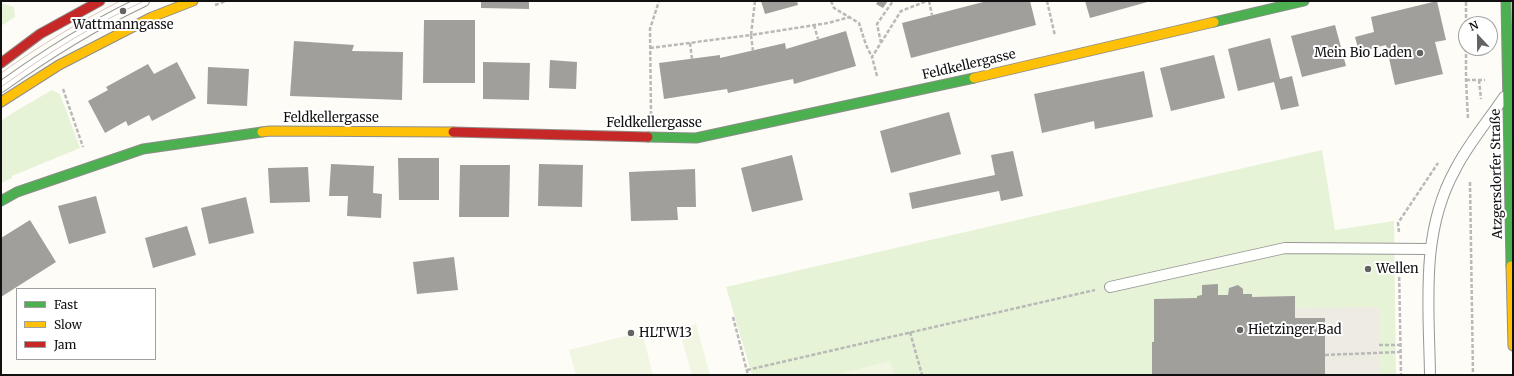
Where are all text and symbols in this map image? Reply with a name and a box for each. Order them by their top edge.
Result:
marker: Wattmanngasse [118,6,128,16]
north arrow [1458,16,1498,56]
place label: Wattmanngasse [72,17,174,33]
text: N [1467,18,1481,34]
place label: Mein Bio Laden [1314,45,1412,61]
street label: Feldkellergasse [921,47,1017,83]
marker: Mein Bio Laden [1415,48,1425,58]
street label: Atzgersdorfer Straße [1488,109,1506,239]
street label: Feldkellergasse [283,110,379,126]
street label: Feldkellergasse [606,115,702,131]
place label: Wellen [1376,261,1419,277]
marker: Wellen [1363,264,1373,274]
legend [16,288,156,360]
text: Fast [54,297,78,312]
text: Slow [54,317,82,332]
place label: Hietzinger Bad [1248,322,1342,338]
place label: HLTW13 [639,325,692,341]
marker: Hietzinger Bad [1235,325,1245,335]
marker: HLTW13 [626,328,636,338]
text: Jam [54,337,76,352]

